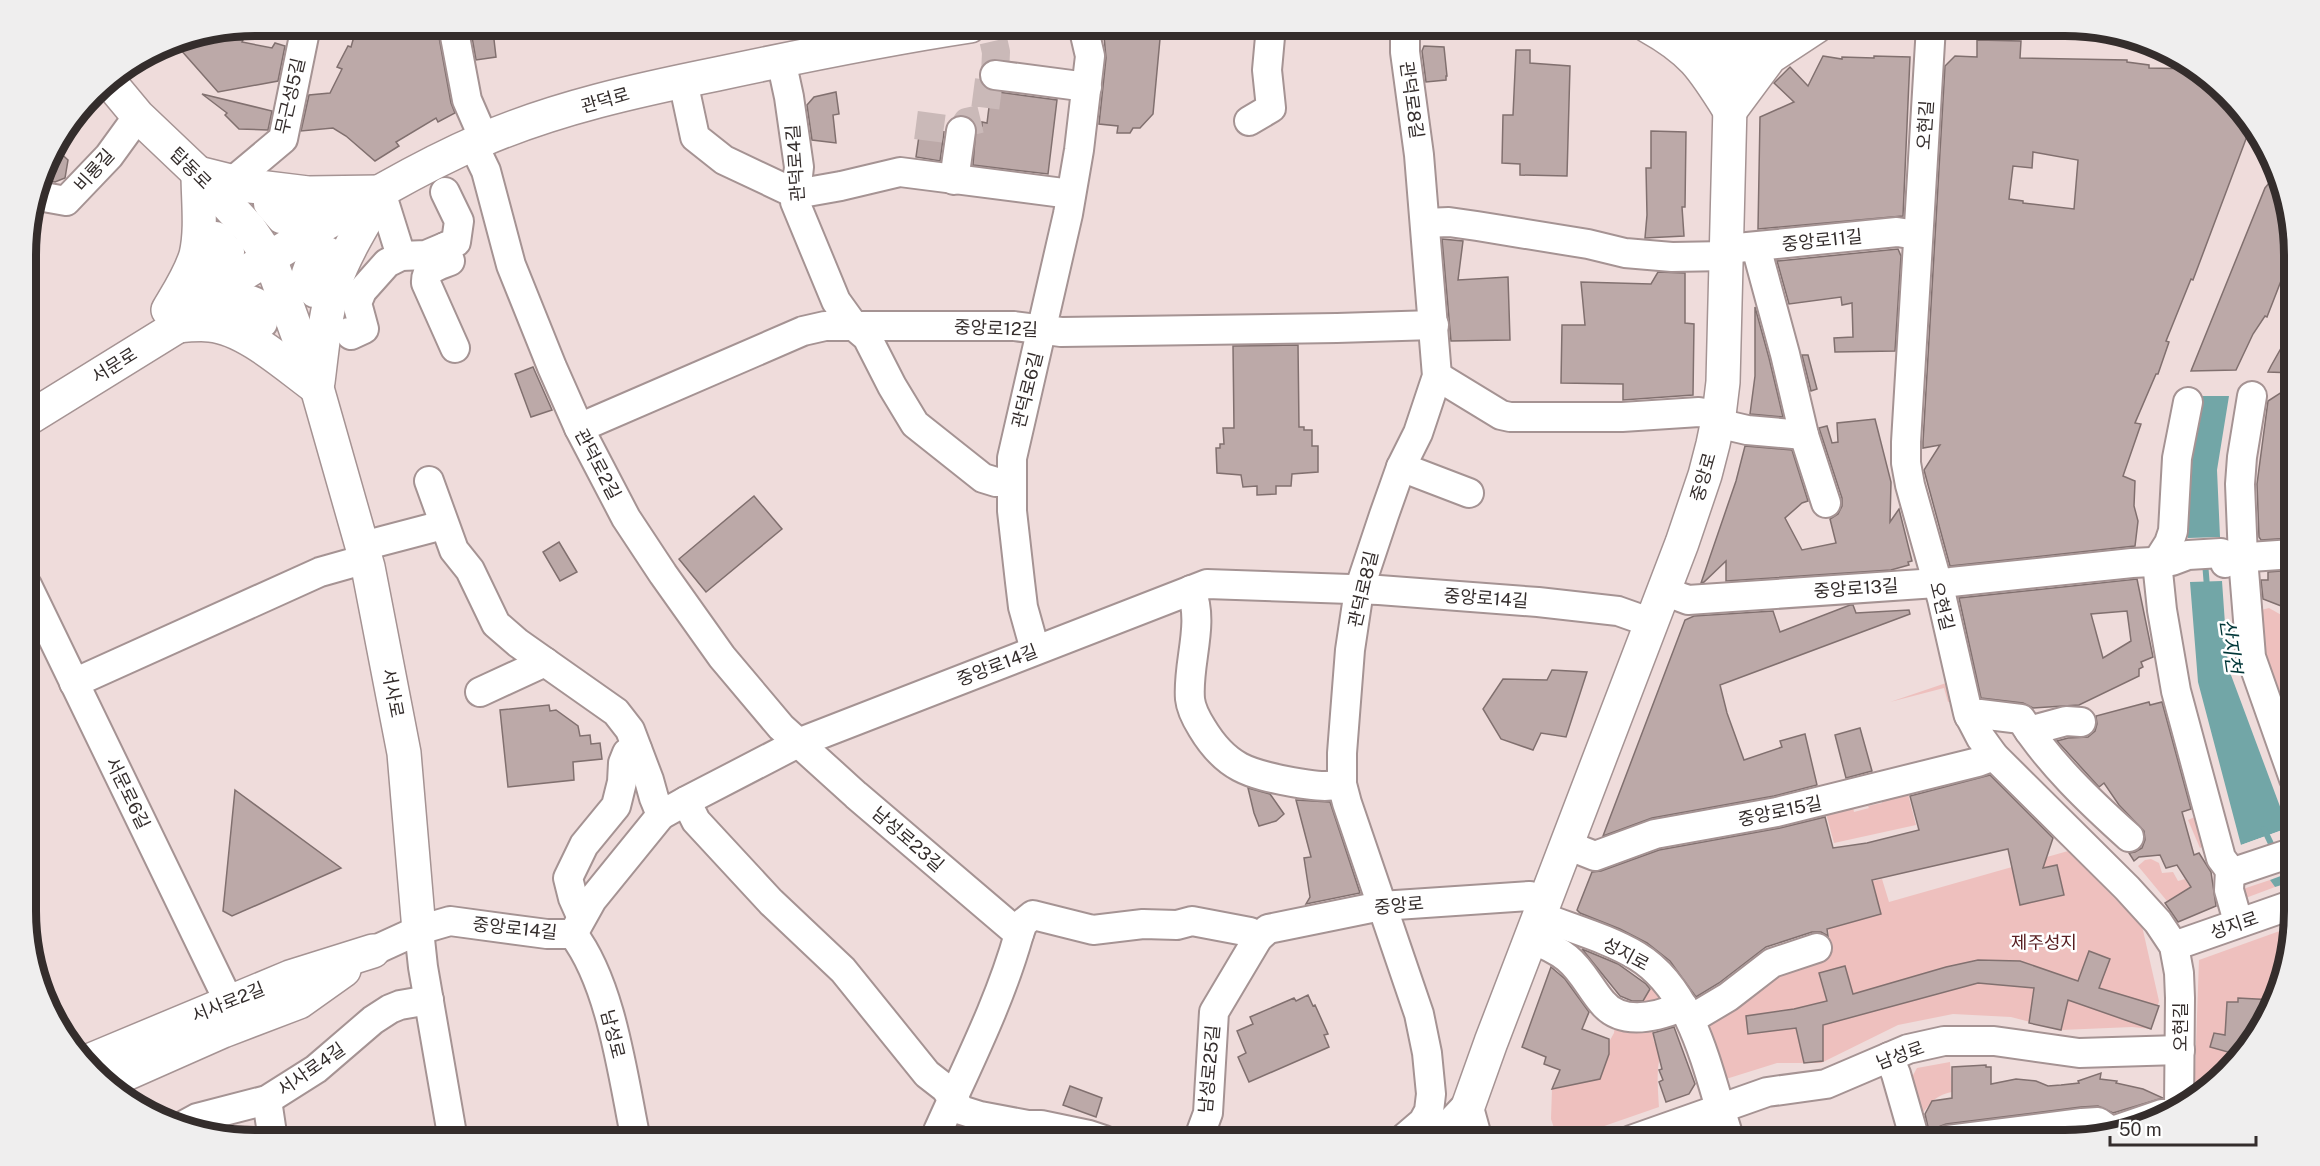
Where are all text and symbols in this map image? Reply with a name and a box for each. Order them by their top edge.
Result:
street label: 무근성5길 [271,56,309,136]
street label: 관덕로8길 [1396,60,1428,140]
street label: 관덕로 [578,83,632,117]
street label: 오현길 [1913,99,1937,151]
street label: 관덕로4길 [782,124,808,202]
street label: 탑동로 [166,143,216,193]
street label: 비룡길 [70,145,118,195]
street label: 중앙로11길 [1781,225,1863,255]
street label: 중앙로12길 [954,316,1038,340]
street label: 서문로 [87,343,141,387]
street label: 관덕로6길 [1007,350,1047,430]
street label: 관덕로2길 [571,425,625,503]
street label: 중앙로 [1686,450,1720,504]
street label: 관덕로8길 [1344,549,1382,629]
street label: 중앙로13길 [1813,575,1899,601]
street label: 오현길 [1926,579,1958,633]
street label: 중앙로14길 [1443,585,1529,611]
water label: 산지천 [2215,617,2247,678]
street label: 중앙로14길 [954,640,1040,690]
street label: 서사로 [378,667,408,719]
street label: 서문로6길 [102,754,154,832]
street label: 중앙로15길 [1736,792,1824,830]
street label: 남성로23길 [868,802,948,876]
street label: 중앙로 [1373,892,1425,918]
street label: 성지로 [2207,907,2261,943]
street label: 중앙로14길 [472,913,558,943]
park label: 제주성지 [2011,932,2077,953]
street label: 성지로 [1599,933,1653,975]
street label: 서사로2길 [188,978,268,1026]
street label: 오현길 [2170,1002,2191,1052]
street label: 남성로 [597,1007,629,1061]
street label: 남성로25길 [1195,1024,1223,1114]
street label: 남성로 [1873,1037,1927,1073]
street label: 서사로4길 [273,1038,349,1100]
scale bar [2110,1109,2256,1147]
text: 50 m [2119,1119,2162,1140]

